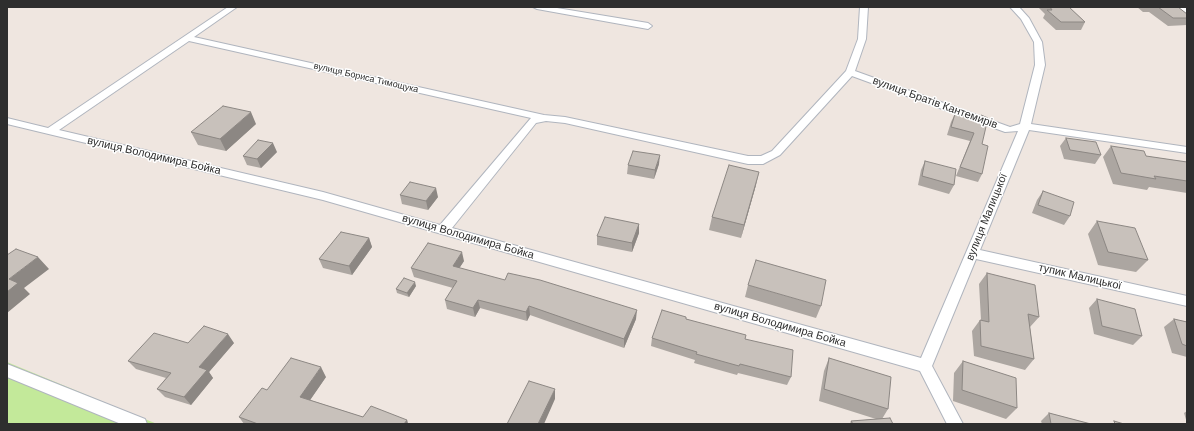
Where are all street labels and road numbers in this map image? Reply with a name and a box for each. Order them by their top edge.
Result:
street label: вулиця Бориса Тимощука [313,61,419,95]
street label: вулиця Братів Кантемирів [871,74,999,132]
street label: вулиця Володимира Бойка [86,134,222,178]
street label: вулиця Малицької [963,171,1011,263]
street label: вулиця Володимира Бойка [401,212,535,262]
street label: тупик Малицької [1037,261,1123,293]
street label: вулиця Володимира Бойка [713,300,847,350]

